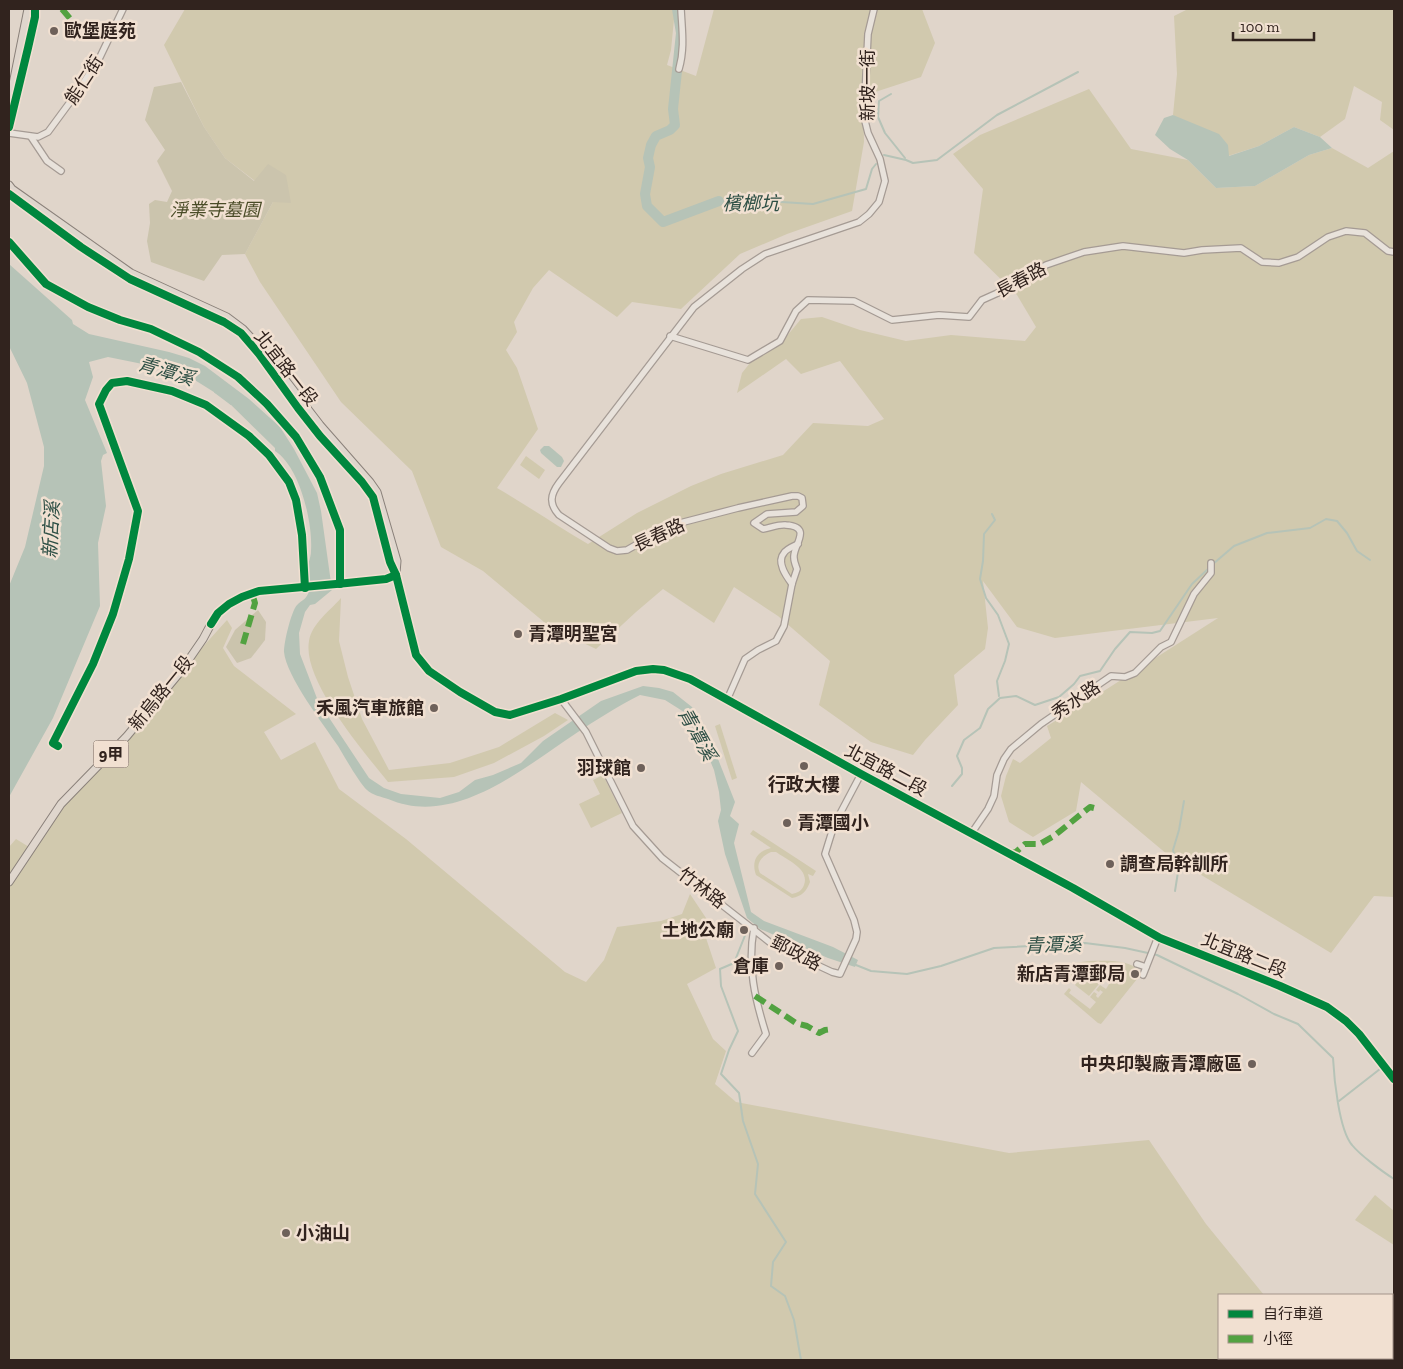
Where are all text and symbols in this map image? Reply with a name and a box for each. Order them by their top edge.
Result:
scale bar [1233,10,1314,42]
text: 100 m [1240,18,1279,36]
place label: 歐堡庭苑 [64,20,136,42]
marker: 歐堡庭苑 [48,25,60,37]
street label: 新坡一街 [857,49,879,121]
street label: 能仁街 [60,51,108,109]
water label: 檳榔坑 [722,192,782,215]
park label: 淨業寺墓園 [170,199,263,221]
street label: 長春路 [992,258,1050,302]
street label: 北宜路一段 [250,326,322,410]
water label: 青潭溪 [135,352,199,391]
water label: 新店溪 [38,498,64,559]
street label: 長春路 [630,514,688,556]
place label: 青潭明聖宮 [528,623,618,645]
marker: 青潭明聖宮 [512,628,524,640]
street label: 新烏路一段 [124,651,198,735]
street label: 秀水路 [1047,676,1105,724]
place label: 禾風汽車旅館 [316,697,424,719]
marker: 禾風汽車旅館 [428,702,440,714]
water label: 青潭溪 [673,703,722,767]
street label: 北宜路二段 [841,739,931,801]
road number: 9甲 [94,741,128,768]
place label: 羽球館 [577,757,631,779]
marker: 行政大樓 [798,760,810,772]
marker: 羽球館 [635,762,647,774]
place label: 行政大樓 [768,774,840,796]
place label: 青潭國小 [797,812,869,834]
marker: 青潭國小 [781,817,793,829]
place label: 調查局幹訓所 [1120,853,1228,875]
marker: 調查局幹訓所 [1104,858,1116,870]
street label: 竹林路 [674,863,730,913]
place label: 土地公廟 [662,919,734,941]
marker: 土地公廟 [738,924,750,936]
street label: 北宜路二段 [1198,928,1290,982]
street label: 郵政路 [767,931,825,975]
water label: 青潭溪 [1024,932,1085,957]
place label: 倉庫 [733,955,769,977]
marker: 倉庫 [773,960,785,972]
place label: 新店青潭郵局 [1017,963,1125,985]
marker: 新店青潭郵局 [1129,968,1141,980]
place label: 中央印製廠青潭廠區 [1080,1053,1242,1075]
marker: 中央印製廠青潭廠區 [1246,1058,1258,1070]
place label: 小油山 [296,1222,350,1244]
marker: 小油山 [280,1227,292,1239]
legend [1218,1294,1393,1359]
text: 自行車道 [1263,1305,1323,1323]
text: 小徑 [1263,1330,1293,1348]

